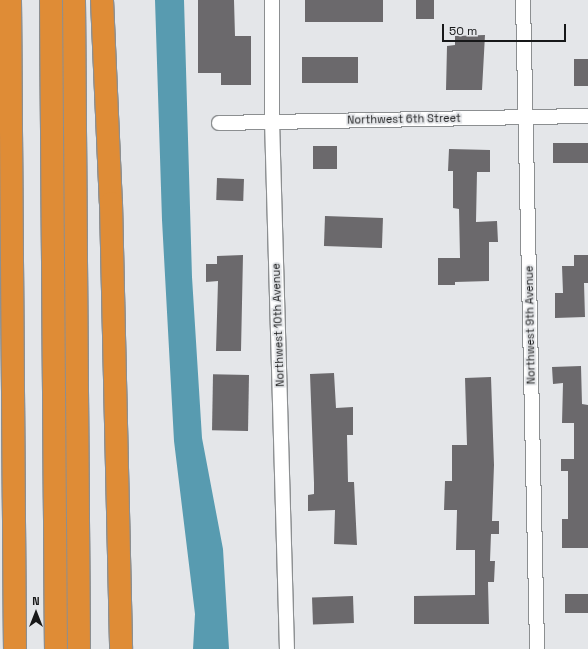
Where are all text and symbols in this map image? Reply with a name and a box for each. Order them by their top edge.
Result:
scale bar [444,16,568,42]
text: 50 m [449,23,477,39]
street label: Northwest 6th Street [347,111,461,127]
street label: Northwest 10th Avenue [269,263,287,387]
street label: Northwest 9th Avenue [522,265,538,385]
north arrow [16,593,56,633]
text: N [32,594,40,608]

